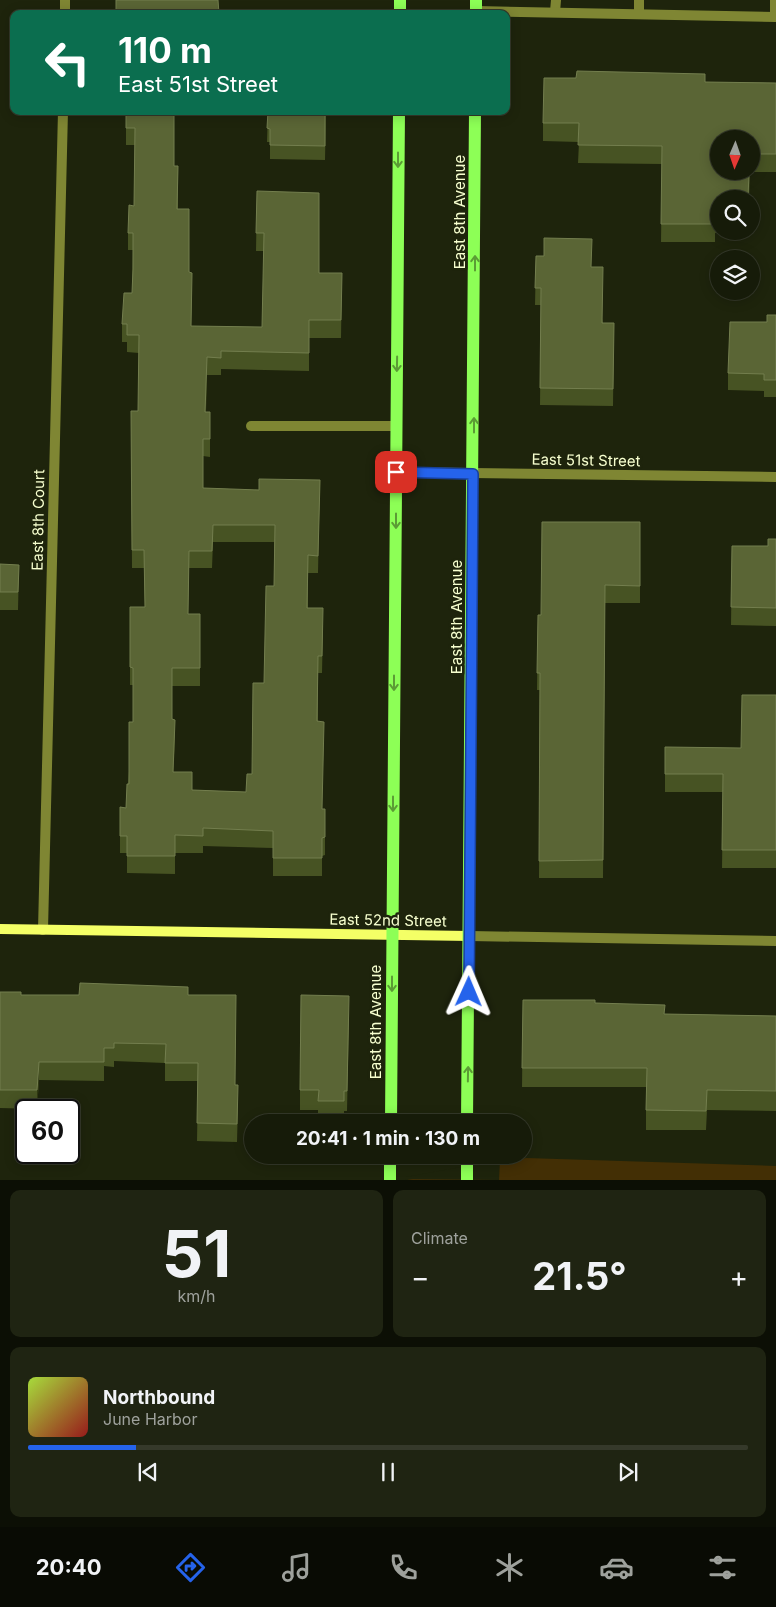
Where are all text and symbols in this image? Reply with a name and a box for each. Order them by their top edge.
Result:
text: 110 m [118,29,212,71]
icon: left [35,30,100,95]
text: East 51st Street [118,71,278,97]
north arrow [710,130,760,180]
map controls [710,130,760,300]
one-way arrow [393,152,403,168]
street label: East 8th Avenue [450,155,469,269]
button: search [710,190,760,240]
button: layers [710,250,760,300]
one-way arrow [470,255,479,271]
one-way arrow [392,355,402,371]
one-way arrow [469,417,479,434]
street label: East 51st Street [531,450,641,470]
pin [375,451,417,493]
icon: arrive [382,458,410,486]
street label: East 8th Court [28,469,48,571]
one-way arrow [391,513,400,529]
street label: East 8th Avenue [447,560,466,674]
one-way arrow [389,675,399,691]
one-way arrow [388,795,398,811]
street label: East 52nd Street [329,909,447,931]
street label: East 8th Avenue [366,965,385,1079]
position arrow [442,965,494,1017]
one-way arrow [387,976,397,992]
one-way arrow [463,1066,473,1082]
speed limit sign: 60 [15,1099,80,1164]
text: 20:41 · 1 min · 130 m [296,1127,480,1150]
text: 51 [162,1214,231,1293]
text: Climate [411,1228,468,1248]
text: 21.5° [532,1253,627,1299]
text: − [411,1260,430,1294]
text: + [729,1260,748,1294]
text: km/h [177,1286,216,1306]
text: Northbound [103,1386,215,1409]
text: June Harbor [103,1409,197,1429]
icon: previous [134,1458,162,1486]
icon: pause [374,1458,402,1486]
icon: next [614,1458,642,1486]
icon: directions [173,1550,208,1585]
icon: music [279,1550,314,1585]
icon: phone [386,1550,421,1585]
icon: climate [492,1550,527,1585]
icon: car [599,1550,634,1585]
icon: filters [705,1550,740,1585]
text: 20:40 [36,1554,101,1580]

